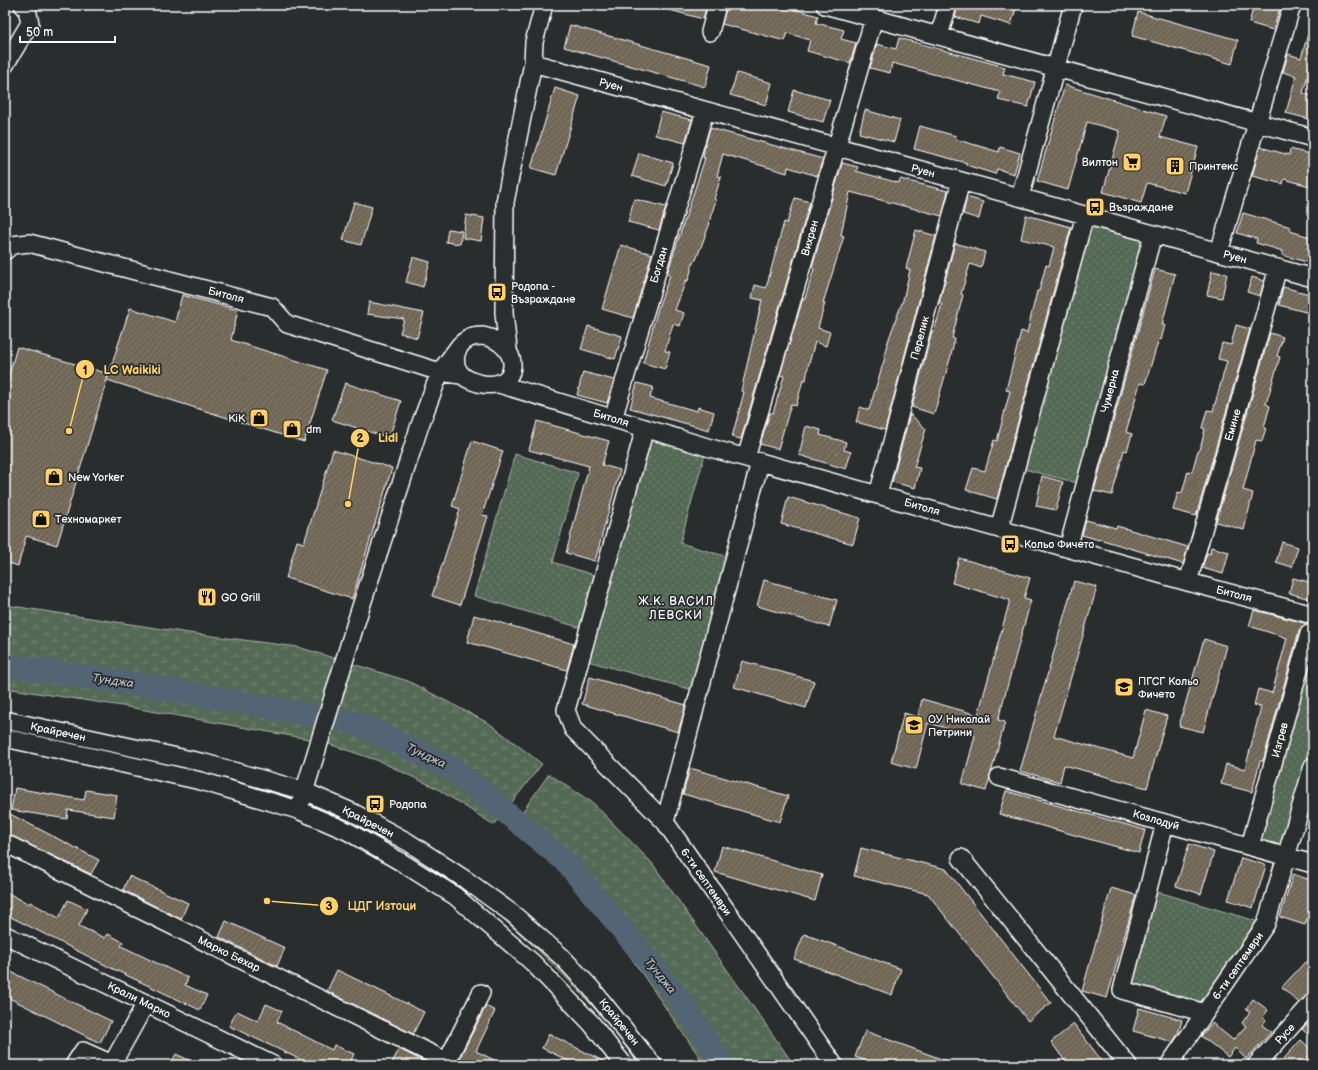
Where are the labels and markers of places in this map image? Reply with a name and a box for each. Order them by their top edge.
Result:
supermarket icon: Вилтон [1121,151,1143,173]
building icon: Принтекс [1164,155,1186,177]
place label: Вилтон [1082,156,1118,169]
place label: Принтекс [1189,160,1239,173]
bus stop icon: Възраждане [1084,196,1106,218]
place label: Възраждане [1109,201,1173,214]
place label: Родопа - Възраждане [511,280,575,306]
bus stop icon: Родопа - Възраждане [486,281,508,303]
callout: LC Waikiki [75,357,169,381]
shop icon: KiK [248,407,270,429]
place label: KiK [228,412,246,425]
shop icon: dm [281,418,303,440]
place label: dm [306,423,321,436]
callout: Lidl [350,426,406,450]
shop icon: New Yorker [43,466,65,488]
place label: New Yorker [68,471,125,484]
shop icon: Техномаркет [30,508,52,530]
place label: Техномаркет [55,513,122,526]
bus stop icon: Кольо Фичето [999,533,1021,555]
place label: Кольо Фичето [1024,538,1094,551]
restaurant icon: GO Grill [196,586,218,608]
place label: GO Grill [221,591,260,604]
place label: ПГСГ Кольо Фичето [1138,675,1199,701]
school or university icon: ПГСГ Кольо Фичето [1113,676,1135,698]
place label: ОУ Николай Петрини [928,713,990,739]
school or university icon: ОУ Николай Петрини [903,714,925,736]
bus stop icon: Родопа [364,793,386,815]
place label: Родопа [389,798,427,811]
callout: ЦДГ Изтоци [319,894,424,918]

